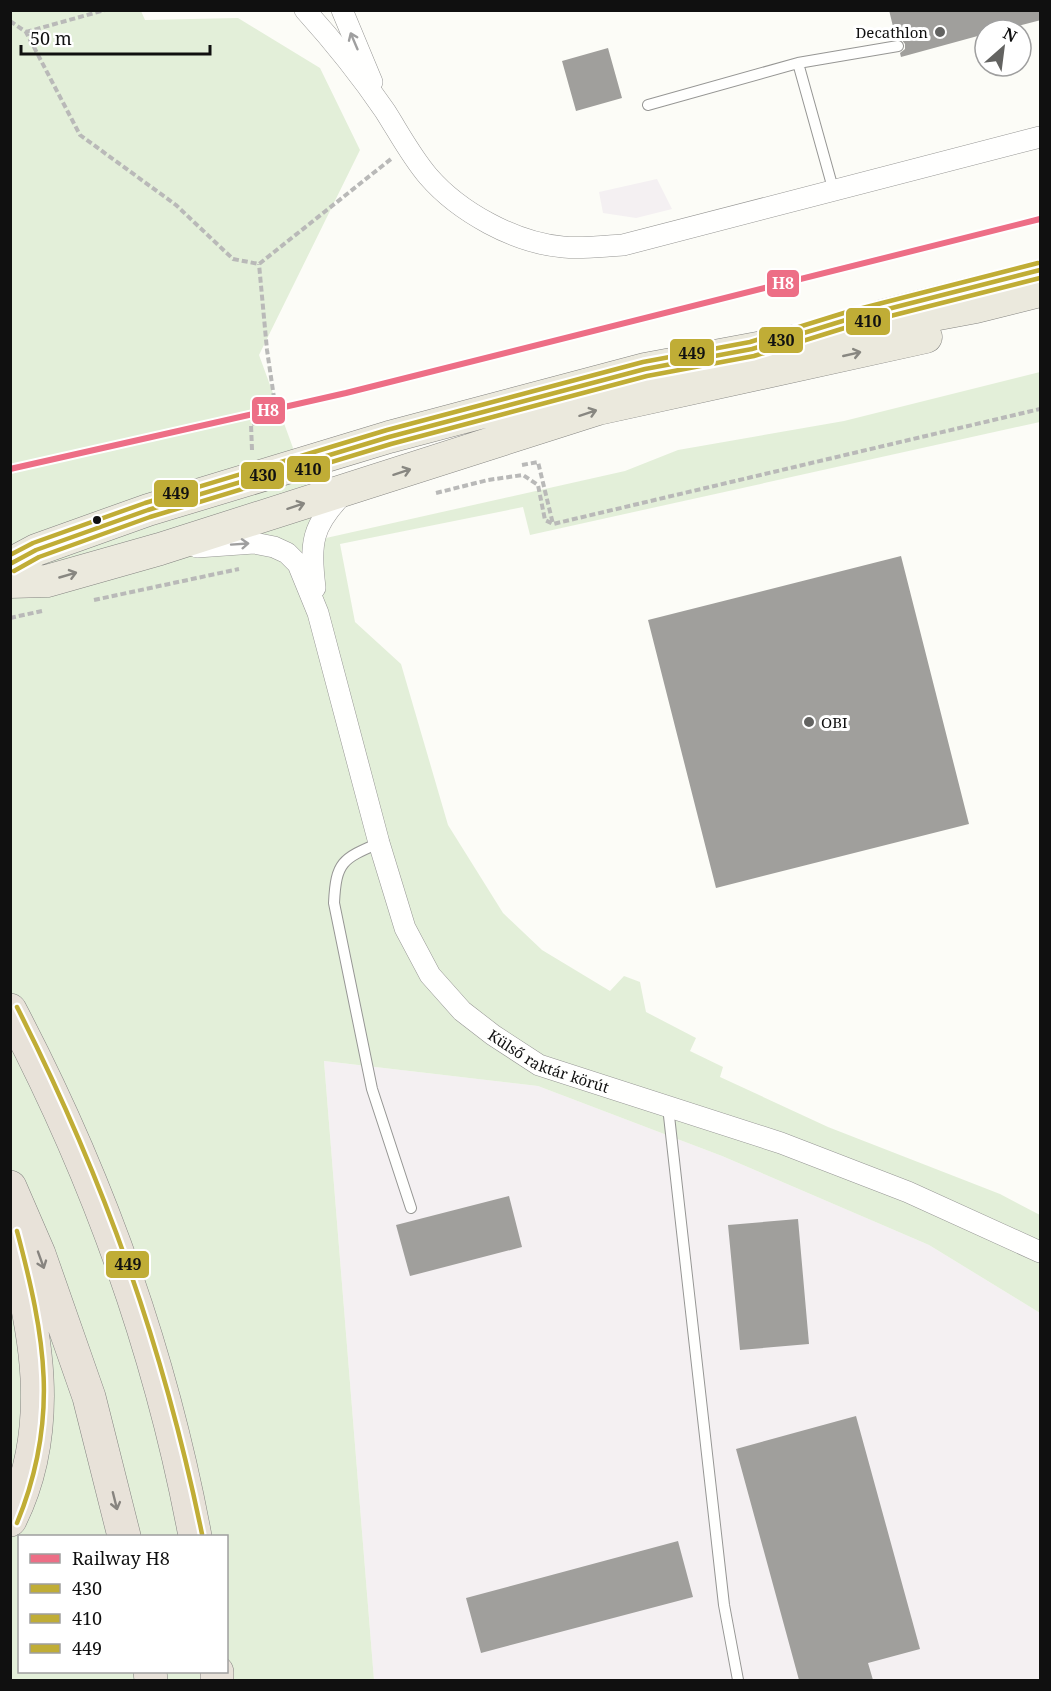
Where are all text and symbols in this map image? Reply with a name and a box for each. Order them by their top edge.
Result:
scale bar [21,18,210,56]
north arrow [973,18,1033,78]
place label: Decathlon [855,22,928,42]
text: N [999,22,1021,48]
marker: Decathlon [933,25,947,39]
text: 50 m [30,26,72,50]
one-way arrow [348,33,360,51]
line badge: H8 [766,269,800,298]
text: H8 [772,272,794,294]
line badge: 410 [845,307,891,336]
text: 410 [854,310,882,332]
line badge: 430 [758,326,804,354]
text: 430 [767,329,795,351]
line badge: 449 [669,338,715,367]
text: 449 [678,342,706,364]
one-way arrow [842,348,861,359]
line badge: H8 [251,396,286,425]
text: H8 [257,399,279,421]
one-way arrow [578,407,597,418]
line badge: 410 [286,455,331,483]
text: 410 [294,458,322,480]
line badge: 430 [240,461,285,490]
text: 430 [249,464,277,486]
one-way arrow [392,466,411,477]
line badge: 449 [153,479,199,508]
text: 449 [162,482,190,504]
one-way arrow [286,500,305,511]
unlabelled marker [91,514,103,526]
one-way arrow [229,539,249,550]
one-way arrow [58,569,77,580]
place label: OBI [821,712,847,732]
marker: OBI [802,715,816,729]
street label: Külső raktár körút [485,1025,612,1097]
one-way arrow [36,1250,47,1269]
line badge: 449 [105,1250,150,1279]
text: 449 [114,1253,142,1275]
one-way arrow [110,1491,122,1510]
legend [18,1535,228,1673]
text: Railway H8 [72,1546,170,1570]
text: 430 [72,1576,102,1600]
text: 410 [72,1606,102,1630]
text: 449 [72,1636,102,1660]

